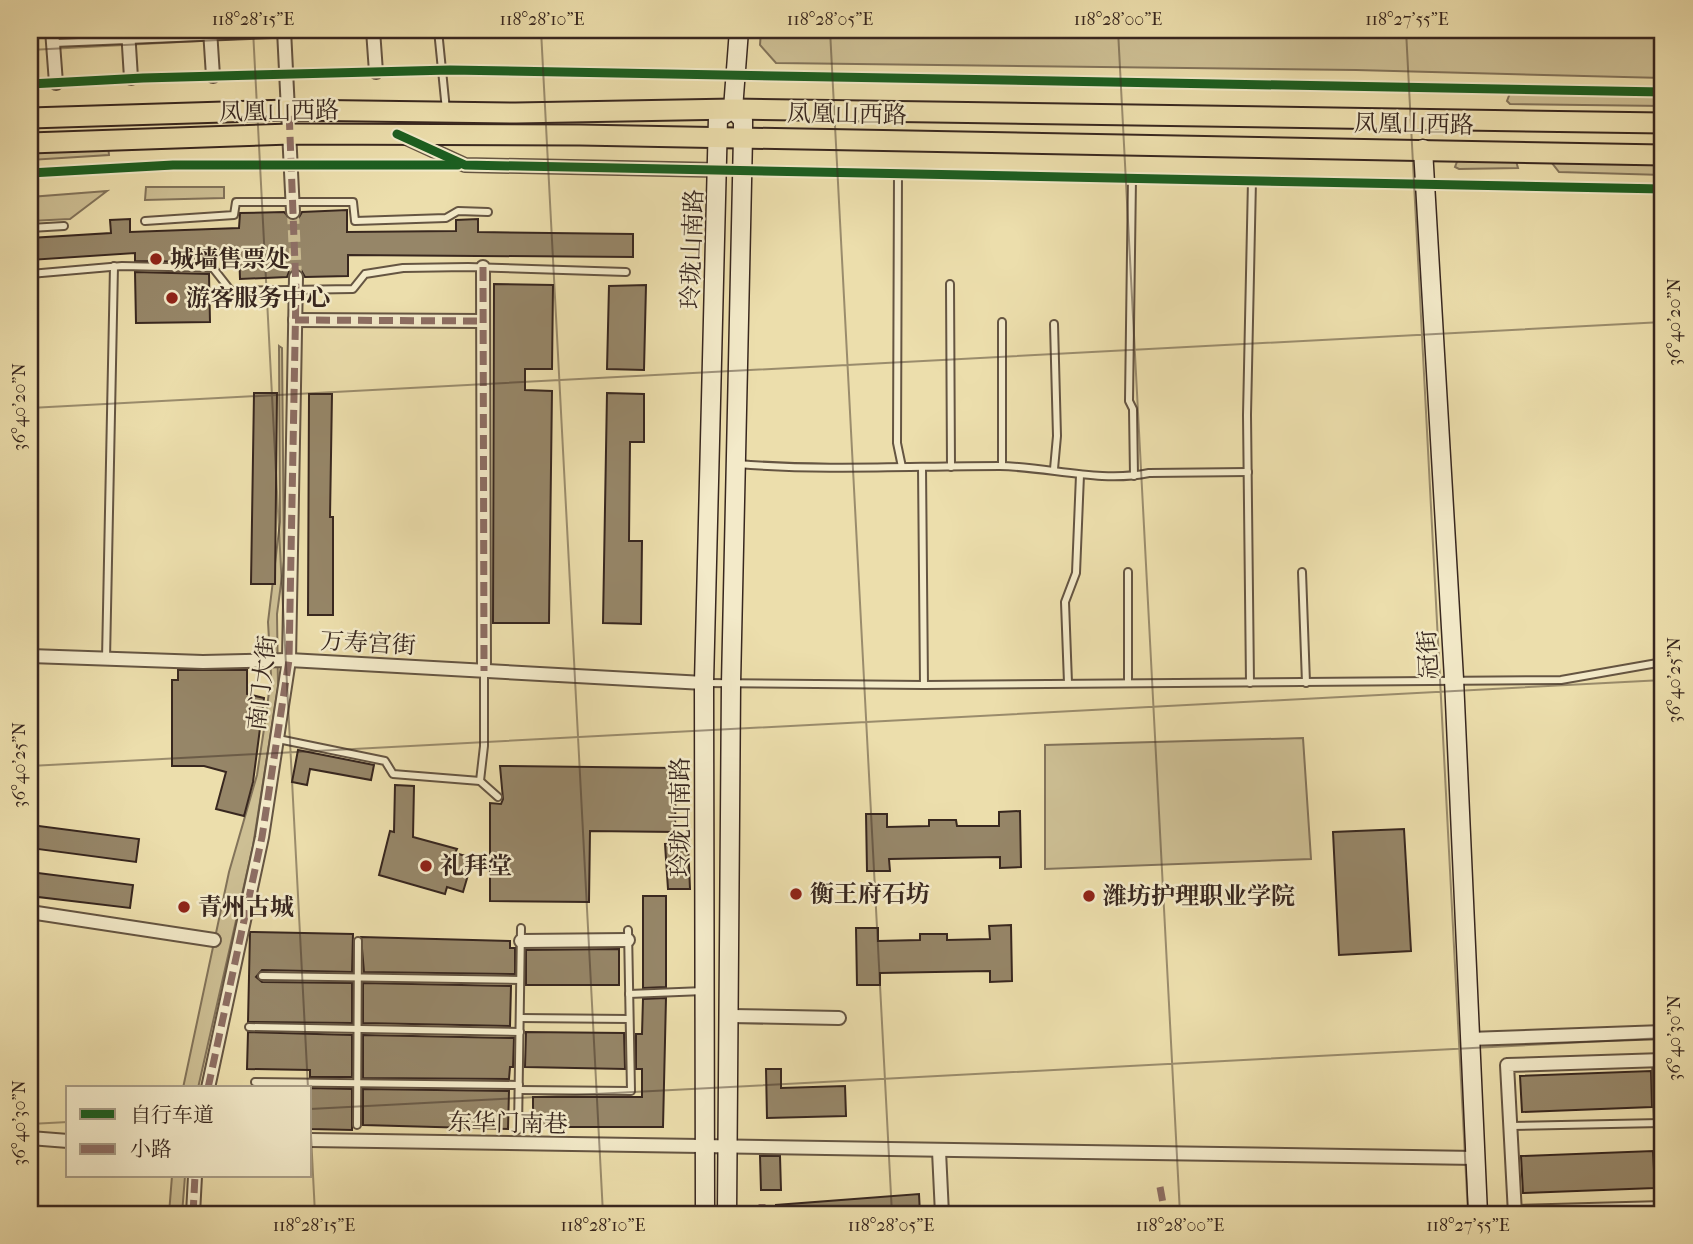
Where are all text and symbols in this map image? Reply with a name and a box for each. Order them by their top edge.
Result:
text: 118°28'15"E [212,9,294,30]
text: 118°28'10"E [500,9,584,30]
text: 118°28'05"E [787,9,873,30]
text: 118°28'00"E [1074,9,1162,30]
text: 118°27'55"E [1365,9,1449,30]
street label: 凤凰山西路 [219,96,339,126]
street label: 凤凰山西路 [787,99,907,129]
street label: 凤凰山西路 [1354,109,1474,139]
street label: 玲珑山南路 [676,189,708,309]
place label: 城墙售票处 [170,245,290,273]
marker: 城墙售票处 [148,251,164,267]
text: 36°40'20"N [1664,278,1685,366]
place label: 游客服务中心 [186,284,330,312]
marker: 游客服务中心 [164,290,180,306]
text: 36°40'20"N [9,363,30,451]
street label: 万寿宫街 [319,627,417,659]
street label: 冠街 [1413,629,1443,679]
street label: 南门大街 [242,634,282,732]
text: 36°40'25"N [1664,637,1685,723]
text: 36°40'25"N [9,722,30,808]
street label: 玲珑山南路 [666,757,694,877]
place label: 礼拜堂 [440,852,512,880]
marker: 礼拜堂 [418,858,434,874]
place label: 衡王府石坊 [810,880,930,908]
place label: 潍坊护理职业学院 [1103,882,1295,910]
marker: 衡王府石坊 [788,886,804,902]
marker: 潍坊护理职业学院 [1081,888,1097,904]
place label: 青州古城 [198,893,294,921]
marker: 青州古城 [176,899,192,915]
text: 36°40'30"N [1664,995,1685,1081]
text: 36°40'30"N [9,1080,30,1166]
legend [66,1086,312,1178]
text: 自行车道 [130,1103,214,1127]
street label: 东华门南巷 [448,1108,568,1138]
text: 小路 [130,1137,172,1161]
text: 118°28'15"E [273,1215,355,1236]
text: 118°28'10"E [561,1215,645,1236]
text: 118°28'05"E [848,1215,934,1236]
text: 118°28'00"E [1136,1215,1224,1236]
text: 118°27'55"E [1426,1215,1510,1236]

